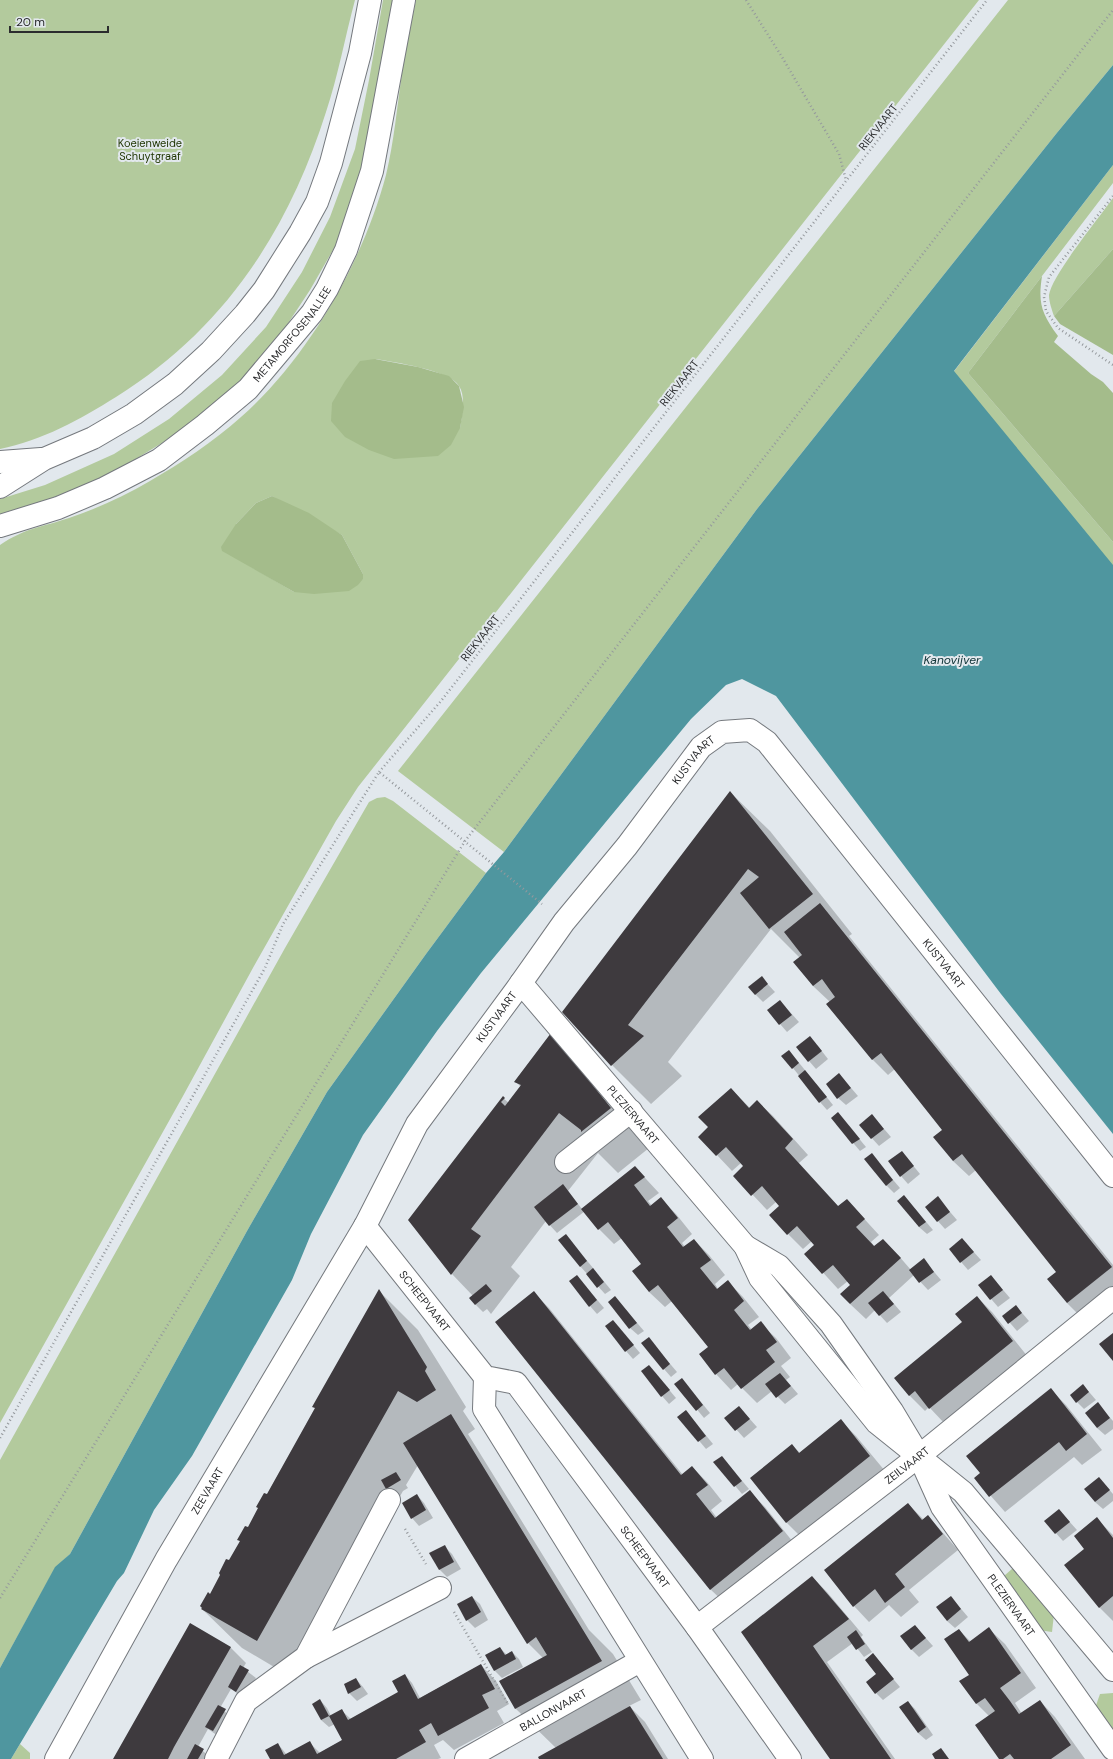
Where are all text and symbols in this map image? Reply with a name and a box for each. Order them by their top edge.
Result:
scale bar [10,8,108,34]
text: 20 m [16,14,45,30]
street label: RIEKVAART [855,101,901,153]
park label: Koeienweide Schuytgraaf [118,136,182,163]
street label: METAMORFOSENALLEE [250,284,334,385]
street label: RIEKVAART [656,357,702,409]
street label: RIEKVAART [457,612,503,664]
water label: Kanovijver [923,652,981,668]
street label: KUSTVAART [669,733,717,787]
street label: KUSTVAART [920,936,968,991]
street label: KUSTVAART [473,989,520,1045]
street label: PLEZIERVAART [604,1082,662,1147]
street label: SCHEEPVAART [396,1268,453,1335]
street label: ZEILVAART [882,1443,932,1487]
street label: ZEEVAART [188,1465,227,1517]
street label: SCHEEPVAART [617,1523,673,1591]
street label: PLEZIERVAART [984,1571,1038,1639]
street label: BALLONVAART [517,1686,589,1734]

